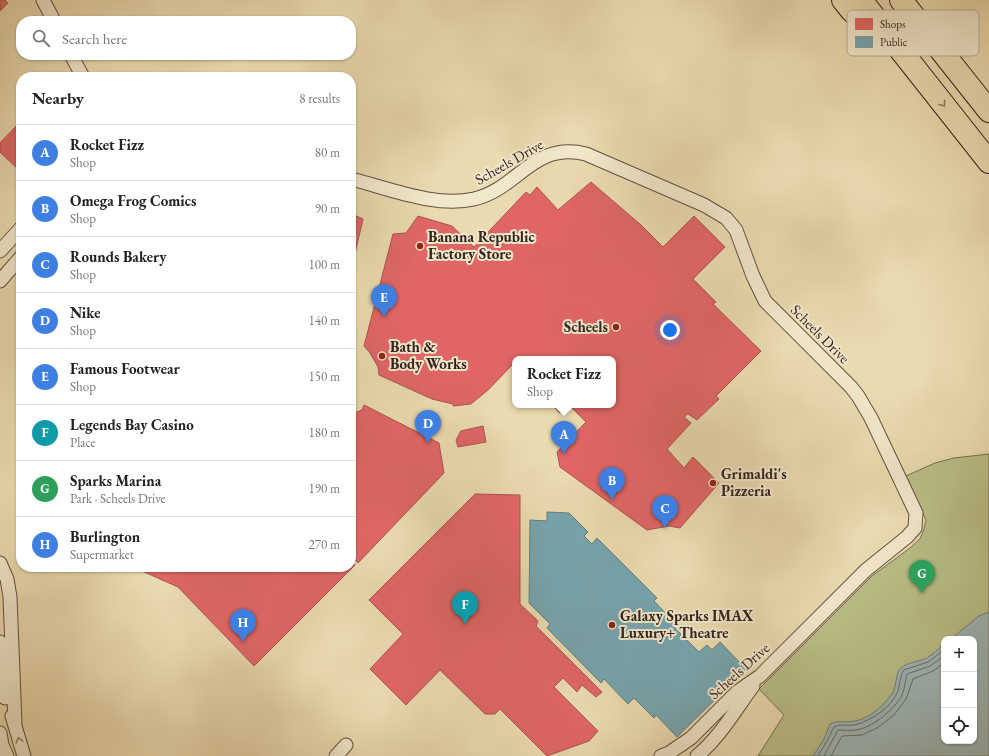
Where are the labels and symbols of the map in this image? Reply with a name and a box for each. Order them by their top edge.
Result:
legend [847,10,979,56]
text: Shops [880,17,906,31]
text: Public [880,35,908,49]
one-way arrow [939,99,946,106]
street label: Scheels Drive [471,134,546,189]
place label: Banana Republic Factory Store [428,227,535,263]
marker: Banana Republic Factory Store [415,241,425,251]
pin: E [371,284,397,317]
street label: Scheels Drive [787,300,854,367]
place label: Scheels [564,317,608,336]
your location [660,320,680,340]
marker: Scheels [611,322,621,332]
place label: Bath & Body Works [390,337,467,373]
marker: Bath & Body Works [377,351,387,361]
pin: D [415,410,441,443]
pin: A [551,421,577,454]
place label: Grimaldi's Pizzeria [721,464,787,500]
pin: B [599,467,625,500]
marker: Grimaldi's Pizzeria [708,478,718,488]
pin: C [652,495,678,528]
pin: G [909,560,935,593]
pin: F [452,591,478,624]
place label: Galaxy Sparks IMAX Luxury+ Theatre [620,606,754,642]
pin: H [230,609,256,642]
marker: Galaxy Sparks IMAX Luxury+ Theatre [607,620,617,630]
street label: Scheels Drive [704,638,773,703]
one-way arrow [15,737,24,744]

